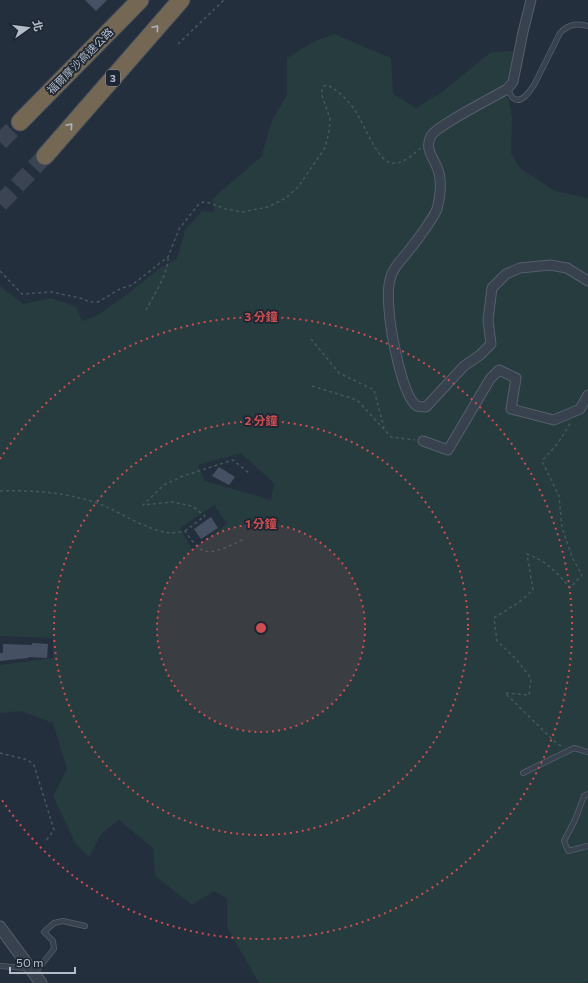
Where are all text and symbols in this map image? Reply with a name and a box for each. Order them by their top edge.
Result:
north arrow [8,8,48,48]
text: 北 [31,19,46,32]
street label: 福爾摩沙高速公路 [44,25,115,96]
one-way arrow [151,26,158,33]
road number: 3 [106,70,120,86]
one-way arrow [66,124,73,131]
text: 3 分鐘 [244,309,278,323]
text: 2 分鐘 [244,413,278,427]
text: 1 分鐘 [245,516,277,530]
centre of rings [254,621,268,635]
scale bar [10,949,75,975]
text: 50 m [16,955,44,969]

